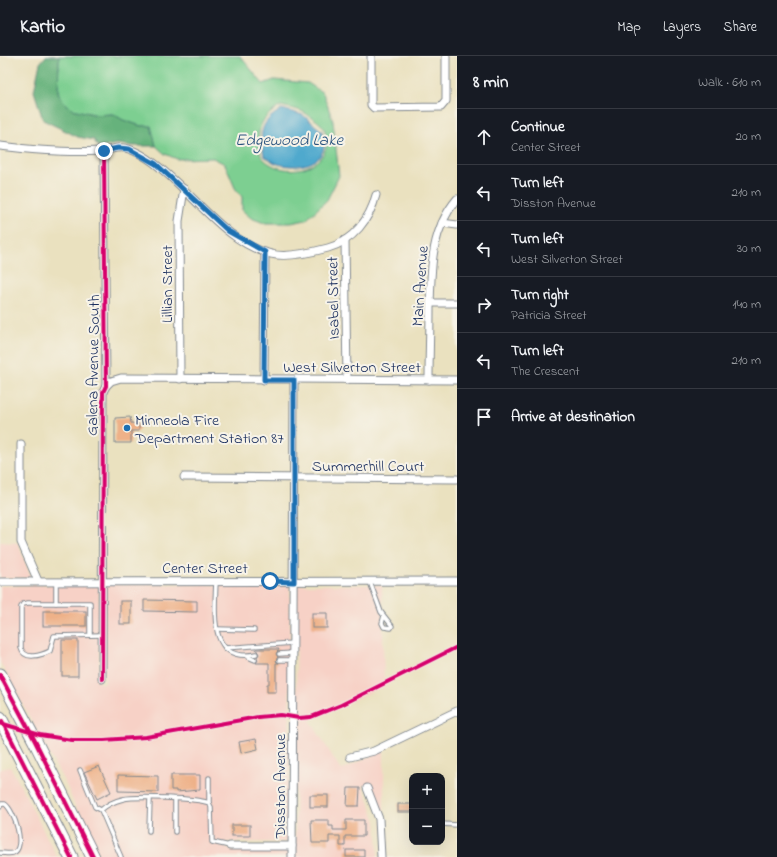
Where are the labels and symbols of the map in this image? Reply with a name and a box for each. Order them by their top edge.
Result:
water label: Edgewood Lake [235,128,344,154]
route end [95,142,113,160]
street label: Lillian Street [156,244,180,323]
street label: Main Avenue [406,244,436,327]
street label: Isabel Street [321,256,347,340]
street label: Galena Avenue South [81,294,107,436]
street label: West Silverton Street [283,356,421,380]
place label: Minneola Fire Department Station 87 [134,409,284,451]
marker: Minneola Fire Department Station 87 [122,423,132,433]
street label: Summerhill Court [312,455,425,479]
street label: Center Street [162,557,248,581]
route start [261,572,279,590]
street label: Disston Avenue [269,733,293,839]

